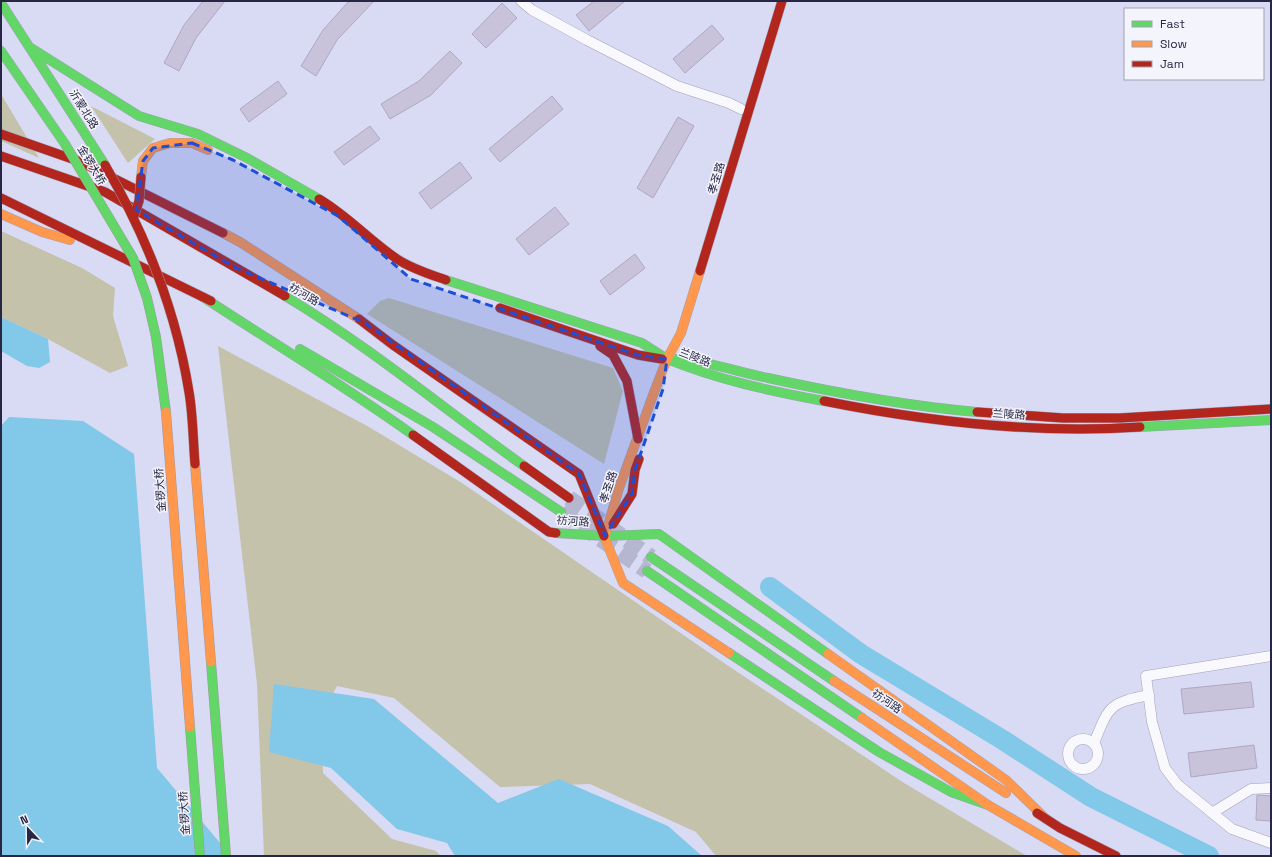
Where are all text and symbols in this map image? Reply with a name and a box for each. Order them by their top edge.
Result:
legend [1124,8,1264,80]
text: Fast [1160,16,1185,32]
text: Slow [1160,36,1187,52]
text: Jam [1160,56,1184,72]
street label: 沂蒙北路 [66,87,102,131]
street label: 金锣大桥 [75,143,109,187]
street label: 孝圣路 [704,160,728,196]
street label: 祊河路 [286,280,322,308]
street label: 兰陵路 [677,345,713,369]
street label: 兰陵路 [992,406,1026,422]
street label: 金锣大桥 [151,468,169,512]
street label: 孝圣路 [596,469,620,505]
street label: 祊河路 [556,513,590,529]
street label: 祊河路 [869,686,905,716]
street label: 金锣大桥 [175,791,193,835]
north arrow [8,809,48,849]
text: N [18,812,30,828]

